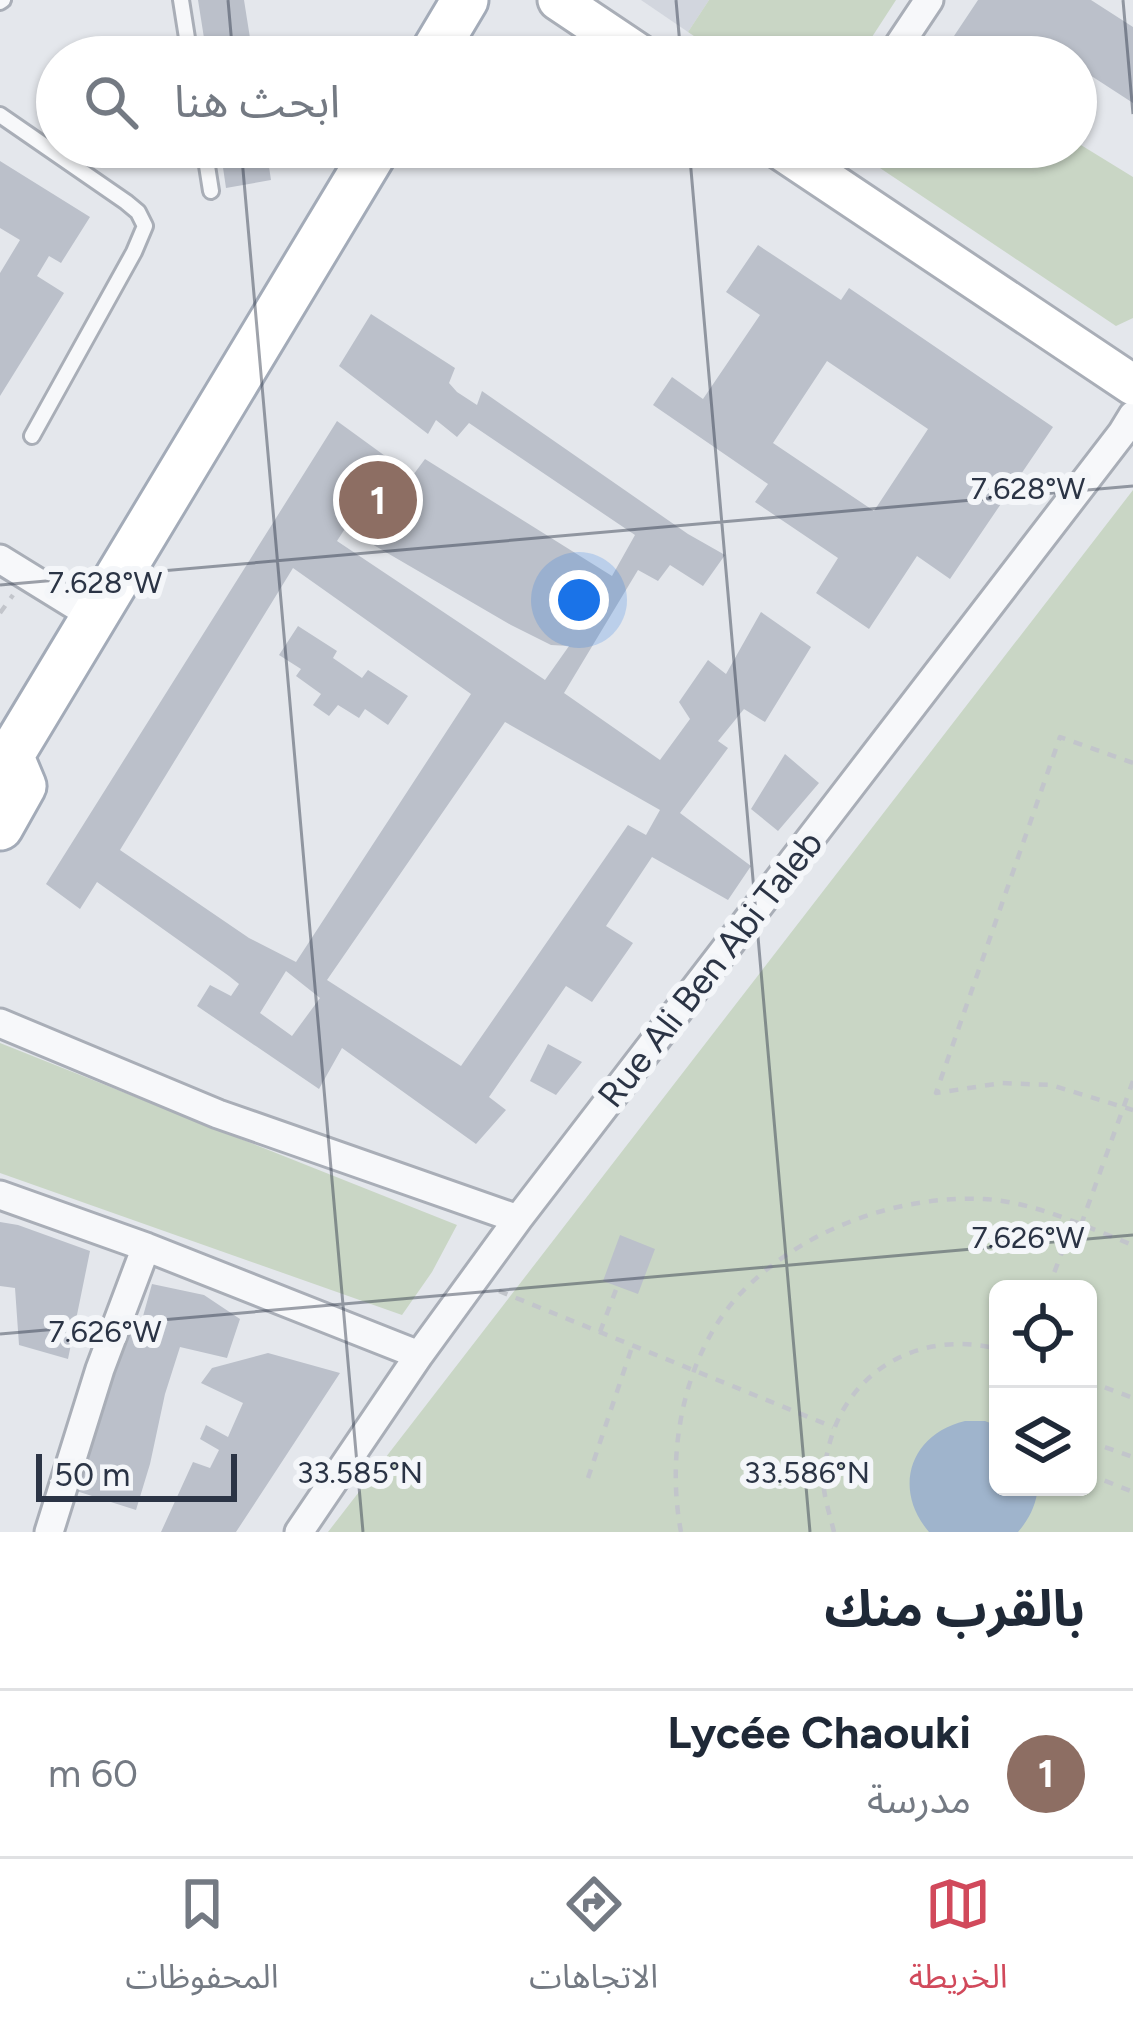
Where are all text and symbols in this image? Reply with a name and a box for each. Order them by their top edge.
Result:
search box [36,36,1097,168]
icon: search [78,69,144,135]
text: ابحث هنا [174,74,340,128]
pin: 1 [339,455,417,545]
text: 7.628°W [971,470,1085,507]
text: 7.628°W [48,564,162,601]
your location [549,570,609,630]
street label: Rue Ali Ben Abi Taleb [589,822,831,1116]
text: 7.626°W [972,1219,1085,1256]
map controls [989,1280,1097,1496]
button: locate [989,1280,1097,1388]
text: 7.626°W [49,1313,162,1350]
button: layers [989,1388,1097,1496]
scale bar [36,1448,237,1501]
text: 33.585°N [297,1454,423,1491]
text: 33.586°N [744,1454,870,1491]
text: 50 m [54,1455,130,1494]
text: بالقرب منك [824,1578,1085,1639]
text: Lycée Chaouki [667,1705,971,1759]
text: 60 m [48,1750,138,1797]
text: 1 [1038,1750,1054,1797]
text: مدرسة [867,1776,971,1823]
tab: المحفوظات [125,1871,279,2012]
tab: الاتجاهات [529,1871,658,2012]
tab: الخريطة [909,1871,1008,2012]

